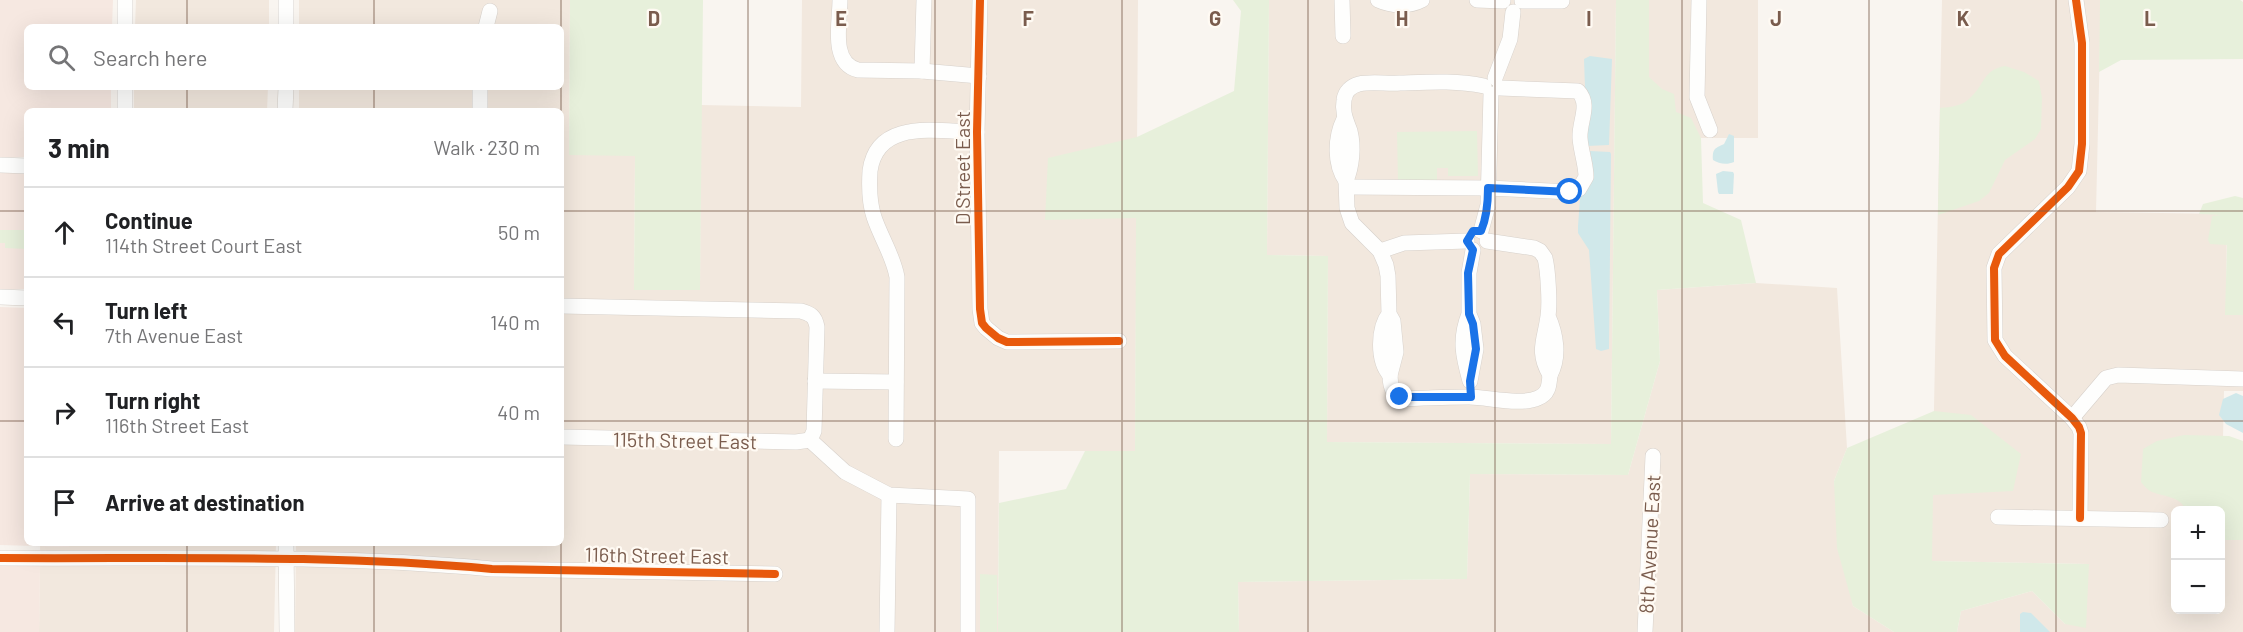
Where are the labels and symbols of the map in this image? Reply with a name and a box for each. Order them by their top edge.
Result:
text: D [648,6,660,30]
text: E [835,6,847,30]
text: F [1022,6,1034,30]
text: G [1209,6,1221,30]
text: H [1396,6,1408,30]
text: I [1586,6,1592,30]
text: J [1770,6,1782,30]
text: K [1957,6,1970,30]
text: L [2144,6,2156,30]
street label: D Street East [950,111,974,225]
route start [1556,178,1582,204]
route end [1386,383,1412,409]
street label: 115th Street East [613,427,757,453]
street label: 8th Avenue East [1633,474,1665,614]
street label: 116th Street East [585,542,729,568]

